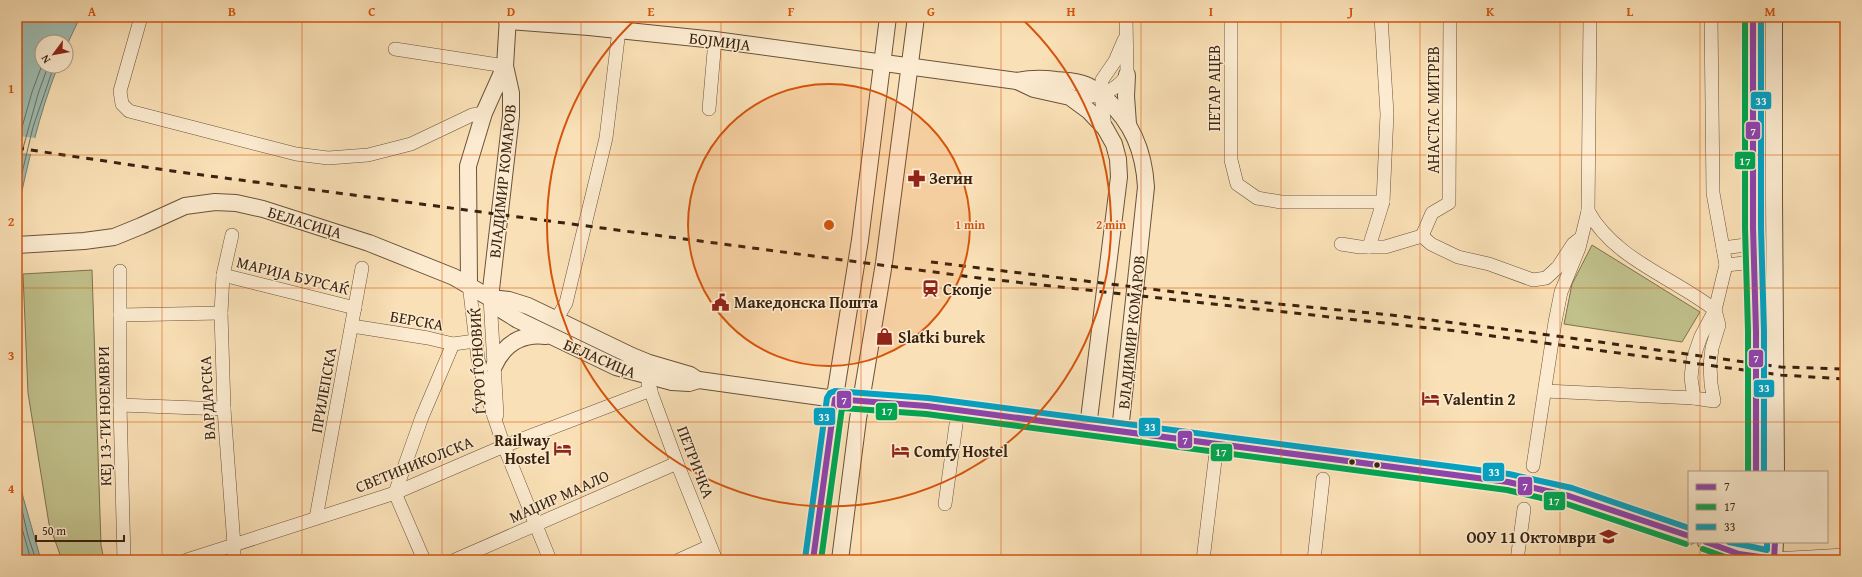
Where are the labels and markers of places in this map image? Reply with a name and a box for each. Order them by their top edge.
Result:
place label: Зегин [929,166,973,190]
pharmacy icon: Зегин [906,168,926,188]
centre of rings [822,218,836,232]
place label: Скопје [943,277,992,301]
station icon: Скопје [920,279,940,299]
place label: Македонска Пошта [734,290,879,314]
public building icon: Македонска Пошта [711,292,731,312]
place label: Slatki burek [898,325,986,349]
shop icon: Slatki burek [875,327,895,347]
place label: Valentin 2 [1443,387,1516,411]
hotel icon: Valentin 2 [1420,389,1440,409]
place label: Railway Hostel [494,428,551,470]
hotel icon: Railway Hostel [553,439,573,459]
place label: Comfy Hostel [914,439,1008,463]
hotel icon: Comfy Hostel [891,441,911,461]
unlabelled marker [1347,457,1357,467]
unlabelled marker [1372,460,1382,470]
place label: ООУ 11 Октомври [1466,525,1596,549]
school or university icon: ООУ 11 Октомври [1599,527,1619,547]

